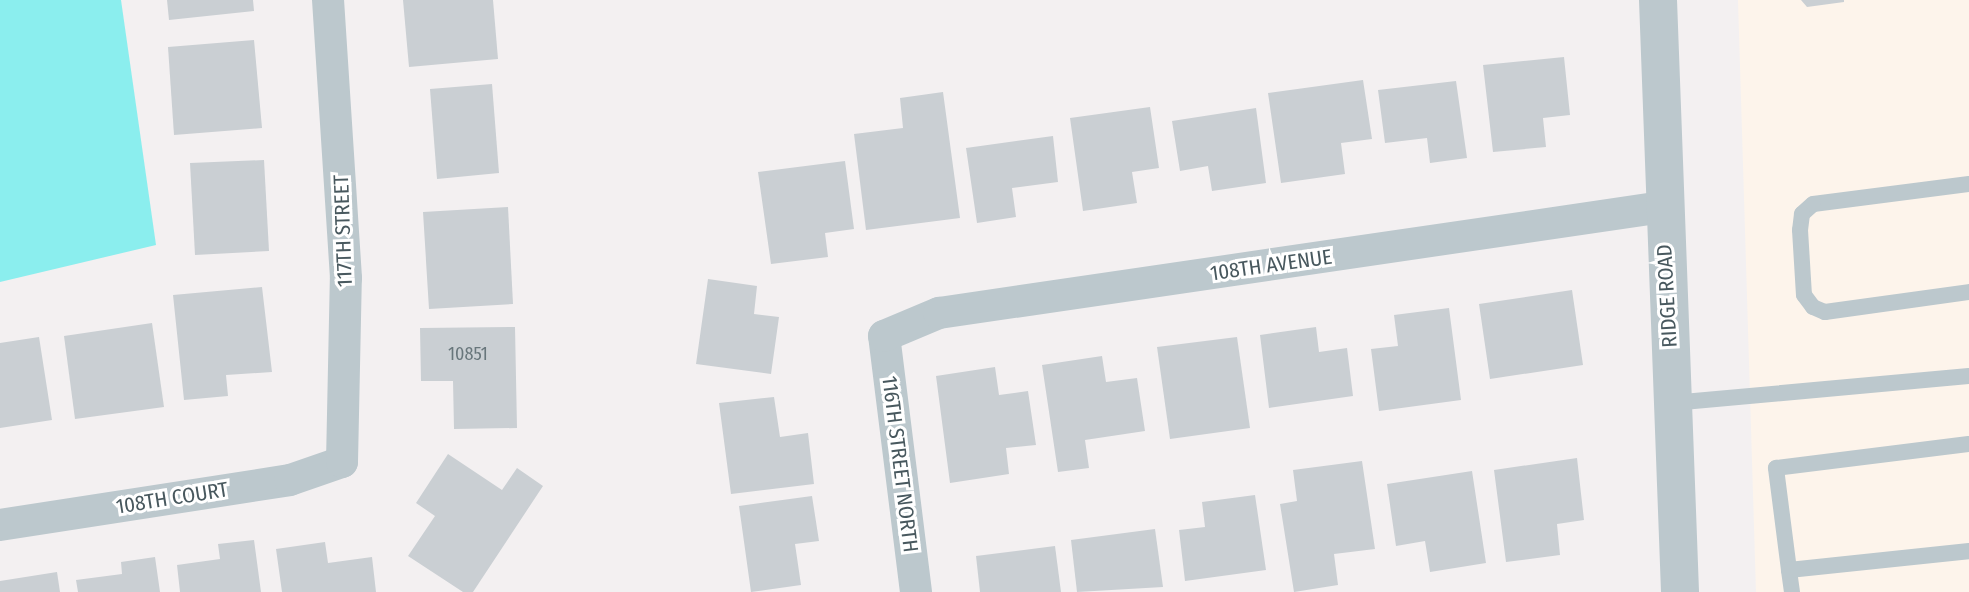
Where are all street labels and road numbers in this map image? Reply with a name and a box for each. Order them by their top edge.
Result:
street label: 117TH STREET [328,174,358,288]
street label: 108TH AVENUE [1208,244,1334,286]
street label: RIDGE ROAD [1652,244,1682,348]
street label: 116TH STREET NORTH [877,374,923,554]
street label: 108TH COURT [114,477,230,519]

